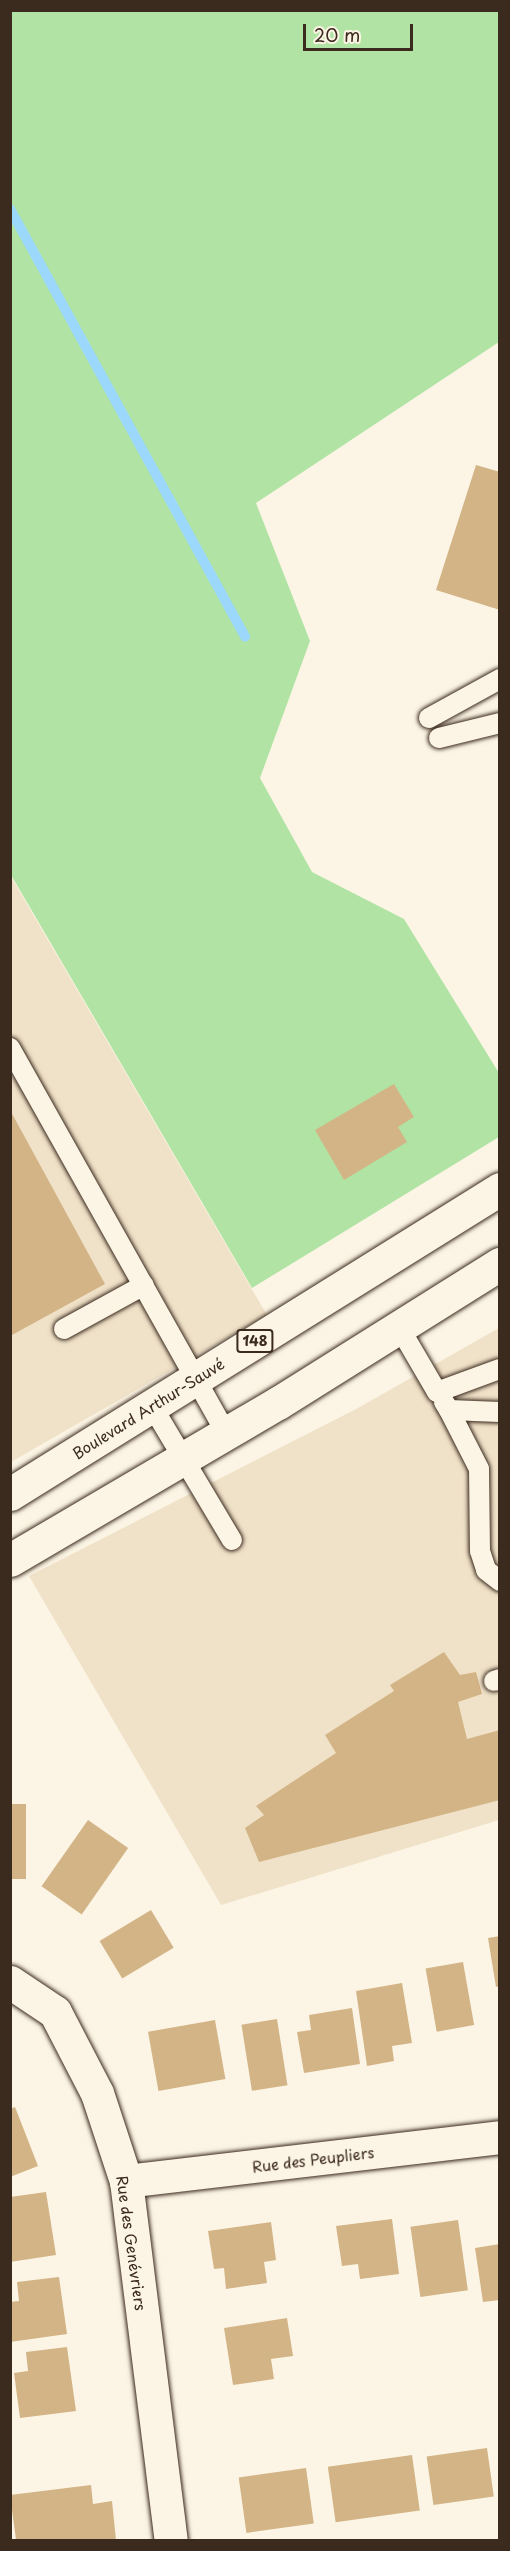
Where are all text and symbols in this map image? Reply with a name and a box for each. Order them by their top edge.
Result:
scale bar [306,12,416,50]
text: 20 m [314,21,360,48]
road number: 148 [236,1330,274,1352]
street label: Boulevard Arthur-Sauvé [68,1354,228,1462]
street label: Rue des Peupliers [250,2142,376,2176]
street label: Rue des Genévriers [114,2174,150,2312]

